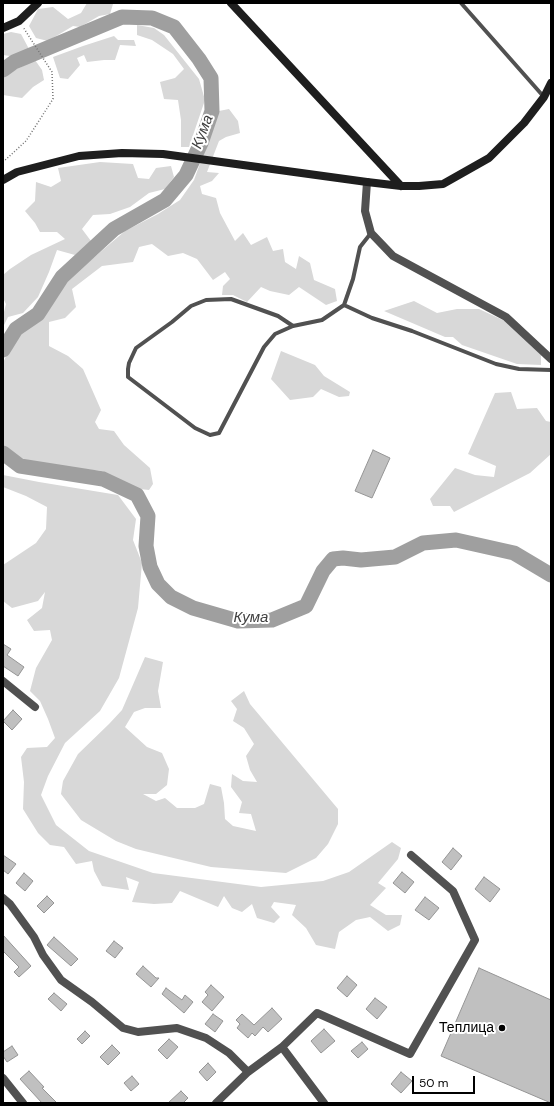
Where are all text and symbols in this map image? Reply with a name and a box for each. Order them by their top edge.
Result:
water label: Кума [188,113,218,151]
water label: Кума [234,609,268,627]
place label: Теплица [439,1020,494,1036]
marker: Теплица [497,1023,507,1033]
scale bar [414,1068,477,1094]
text: 50 m [419,1075,448,1091]

